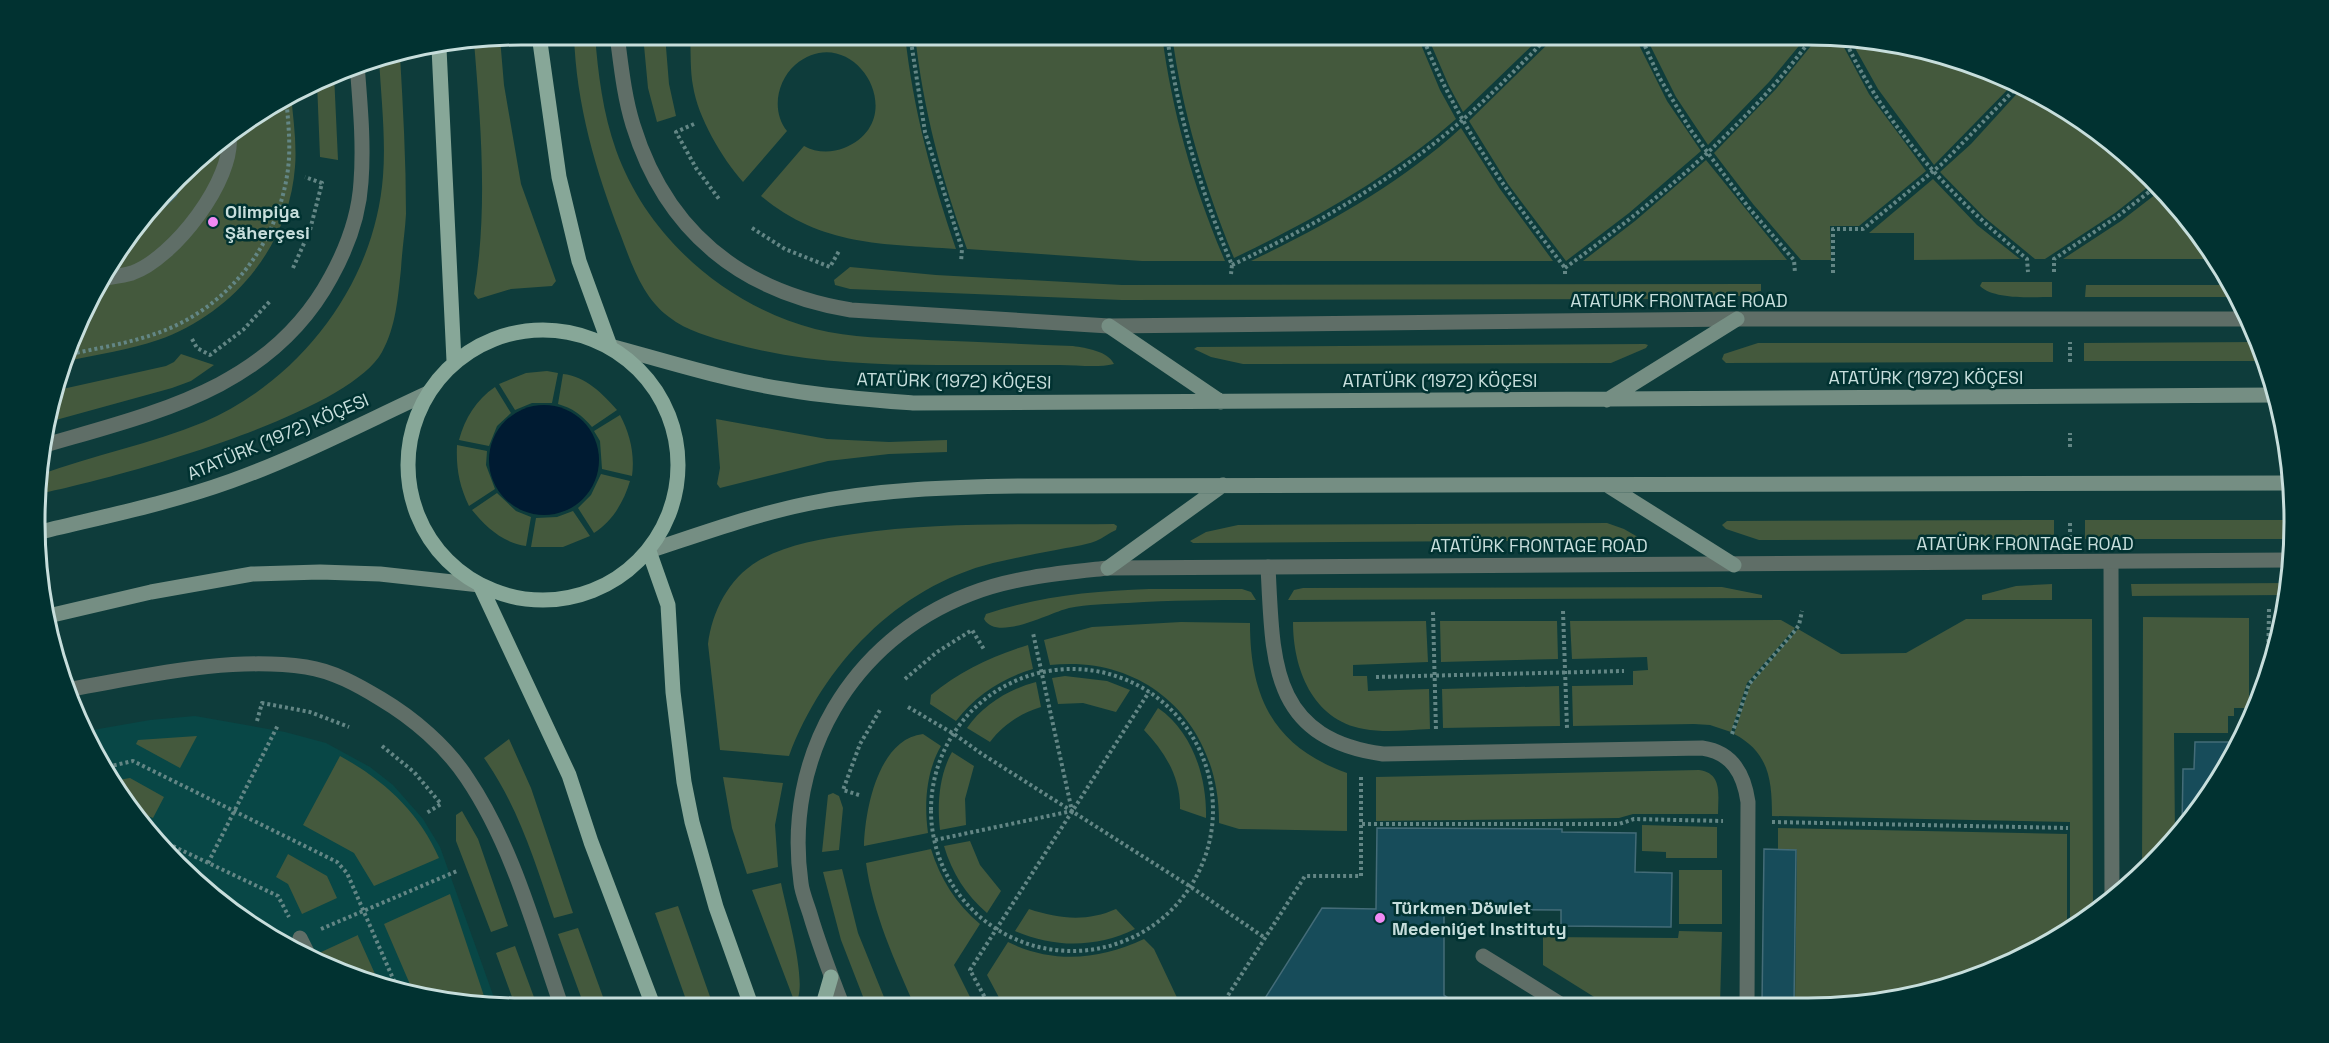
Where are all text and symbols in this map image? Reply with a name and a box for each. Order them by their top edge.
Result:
place label: Olimpiýa Şäherçesi [225,200,310,244]
marker: Olimpiýa Şäherçesi [206,215,220,229]
street label: ATATURK FRONTAGE ROAD [1570,289,1788,312]
street label: ATATÜRK (1972) KÖÇESI [1828,366,2024,389]
street label: ATATÜRK (1972) KÖÇESI [856,367,1052,394]
street label: ATATÜRK (1972) KÖÇESI [1342,369,1538,392]
street label: ATATÜRK (1972) KÖÇESI [184,388,372,485]
street label: ATATÜRK FRONTAGE ROAD [1916,532,2134,555]
street label: ATATÜRK FRONTAGE ROAD [1430,534,1648,557]
place label: Türkmen Döwlet Medeniýet Instituty [1392,896,1567,940]
marker: Türkmen Döwlet Medeniýet Instituty [1373,911,1387,925]

